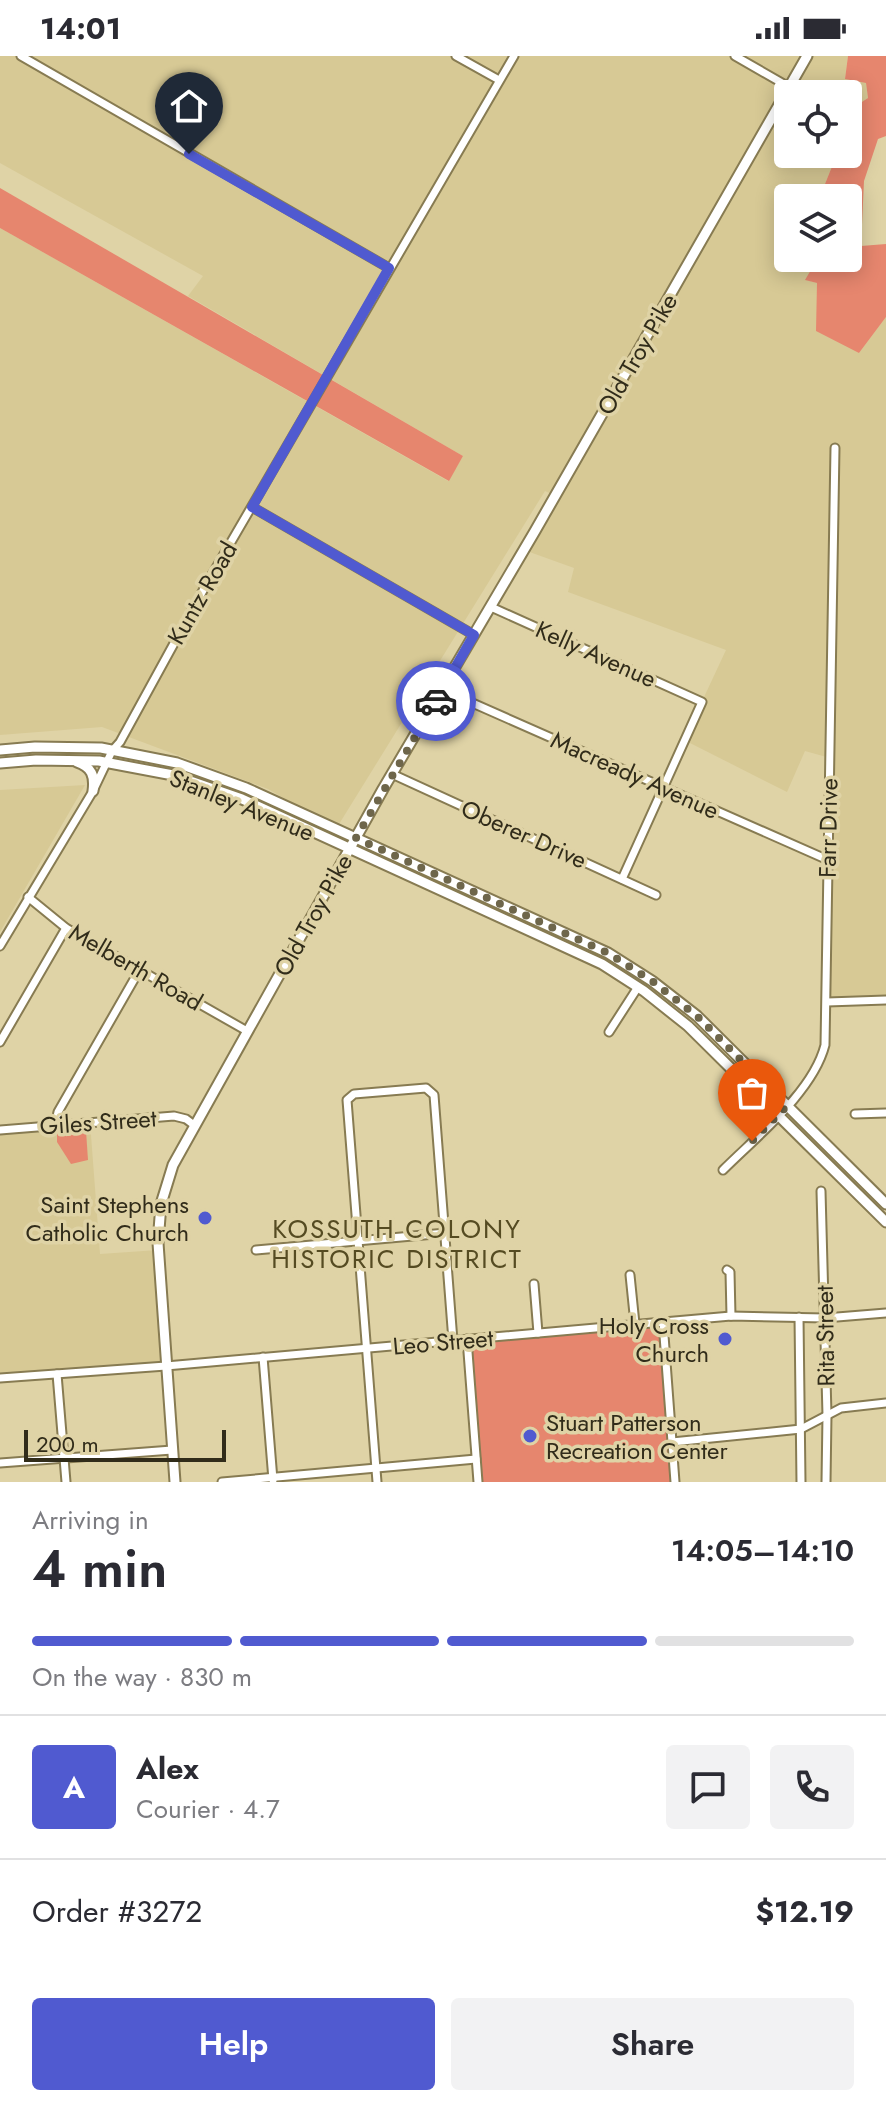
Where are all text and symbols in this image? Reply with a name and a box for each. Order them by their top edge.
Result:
text: 14:01 [40,7,121,50]
pin [155,72,223,154]
map controls [774,80,862,272]
button: locate [774,80,862,168]
icon: home [167,84,211,128]
button: layers [774,184,862,272]
street label: Old Troy Pike [588,287,686,421]
street label: Kuntz Road [158,535,246,651]
street label: Kelly Avenue [530,612,662,696]
courier [396,661,476,741]
icon: car [414,679,458,723]
street label: Macready Avenue [545,722,725,828]
street label: Stanley Avenue [164,760,320,850]
street label: Farr Drive [810,778,846,878]
street label: Oberer Drive [456,791,592,877]
street label: Old Troy Pike [265,848,361,982]
street label: Melberth Road [63,915,209,1019]
pin [718,1059,786,1141]
icon: bag [730,1071,774,1115]
street label: Giles Street [38,1100,158,1144]
place label: Saint Stephens Catholic Church [26,1187,189,1250]
marker: Saint Stephens Catholic Church [196,1209,214,1227]
district label: KOSSUTH COLONY HISTORIC DISTRICT [271,1210,523,1278]
street label: Rita Street [807,1285,843,1387]
place label: Holy Cross Church [599,1308,709,1371]
street label: Leo Street [391,1320,495,1364]
marker: Holy Cross Church [716,1330,734,1348]
place label: Stuart Patterson Recreation Center [546,1405,728,1468]
scale bar [24,1426,226,1462]
marker: Stuart Patterson Recreation Center [521,1427,539,1445]
text: 200 m [36,1428,99,1460]
text: Arriving in [32,1501,149,1539]
text: 14:05–14:10 [671,1529,854,1572]
text: 4 min [32,1531,167,1607]
text: On the way · 830 m [32,1658,252,1696]
button: chat [666,1745,750,1829]
button: phone [770,1745,854,1829]
text: Alex [136,1747,199,1790]
text: A [63,1766,85,1809]
text: Courier · 4.7 [136,1790,280,1828]
text: Order #3272 [32,1890,202,1933]
text: $12.19 [755,1890,854,1933]
button: Help [32,1998,435,2090]
button: Share [451,1998,854,2090]

